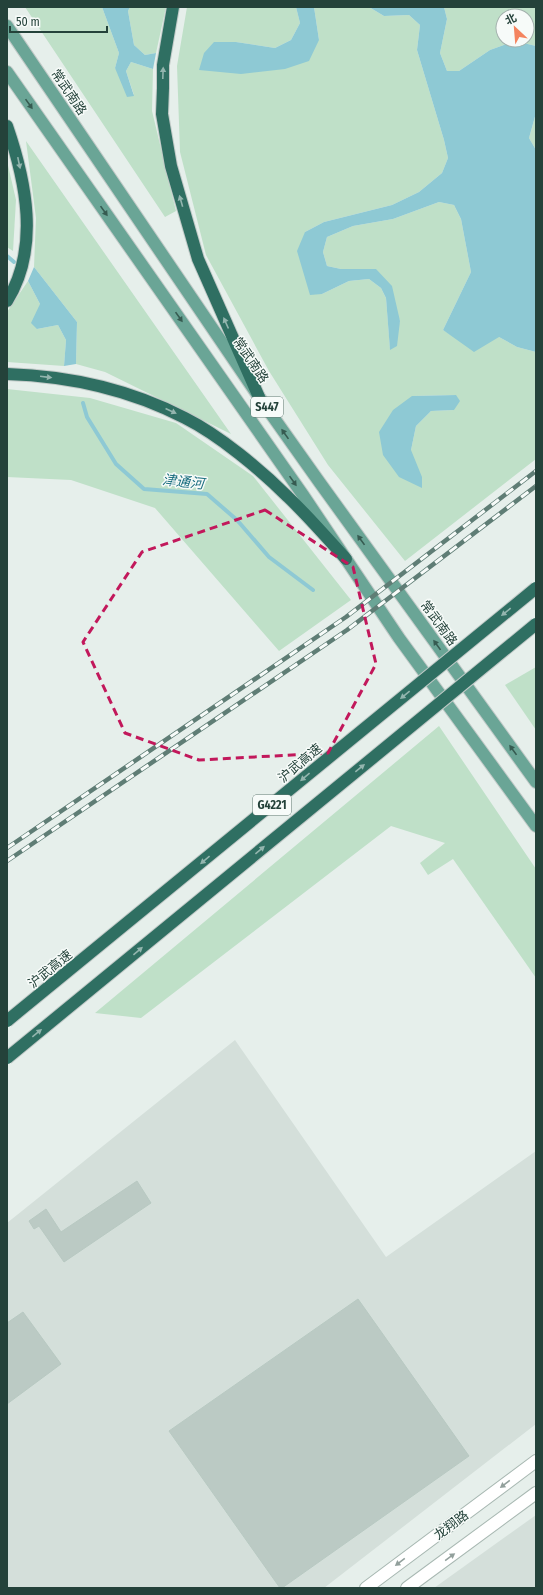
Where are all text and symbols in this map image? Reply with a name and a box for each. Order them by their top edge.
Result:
scale bar [10,8,107,34]
north arrow [495,8,535,48]
text: 北 [503,11,519,28]
text: 50 m [16,15,40,29]
street label: 常武南路 [48,66,90,118]
one-way arrow [160,66,166,79]
one-way arrow [25,99,33,109]
one-way arrow [16,157,22,169]
one-way arrow [178,195,184,207]
one-way arrow [100,205,108,216]
one-way arrow [175,312,183,322]
one-way arrow [223,317,229,328]
street label: 常武南路 [230,334,272,386]
one-way arrow [40,373,52,380]
road number: S447 [251,397,283,417]
one-way arrow [165,408,176,414]
one-way arrow [281,428,289,439]
water label: 津通河 [161,471,208,493]
one-way arrow [289,476,297,486]
one-way arrow [357,534,365,545]
street label: 常武南路 [418,598,460,648]
one-way arrow [500,608,511,617]
one-way arrow [433,640,441,650]
one-way arrow [400,690,411,699]
street label: 沪武高速 [275,741,325,785]
one-way arrow [509,745,517,756]
one-way arrow [355,763,365,772]
one-way arrow [299,773,310,782]
road number: G4221 [253,795,291,815]
one-way arrow [254,846,265,855]
one-way arrow [199,855,210,864]
street label: 沪武高速 [25,947,75,991]
one-way arrow [133,947,143,956]
one-way arrow [32,1029,43,1038]
one-way arrow [499,1480,510,1489]
street label: 龙翔路 [431,1507,471,1543]
one-way arrow [444,1552,455,1561]
one-way arrow [395,1558,406,1566]

